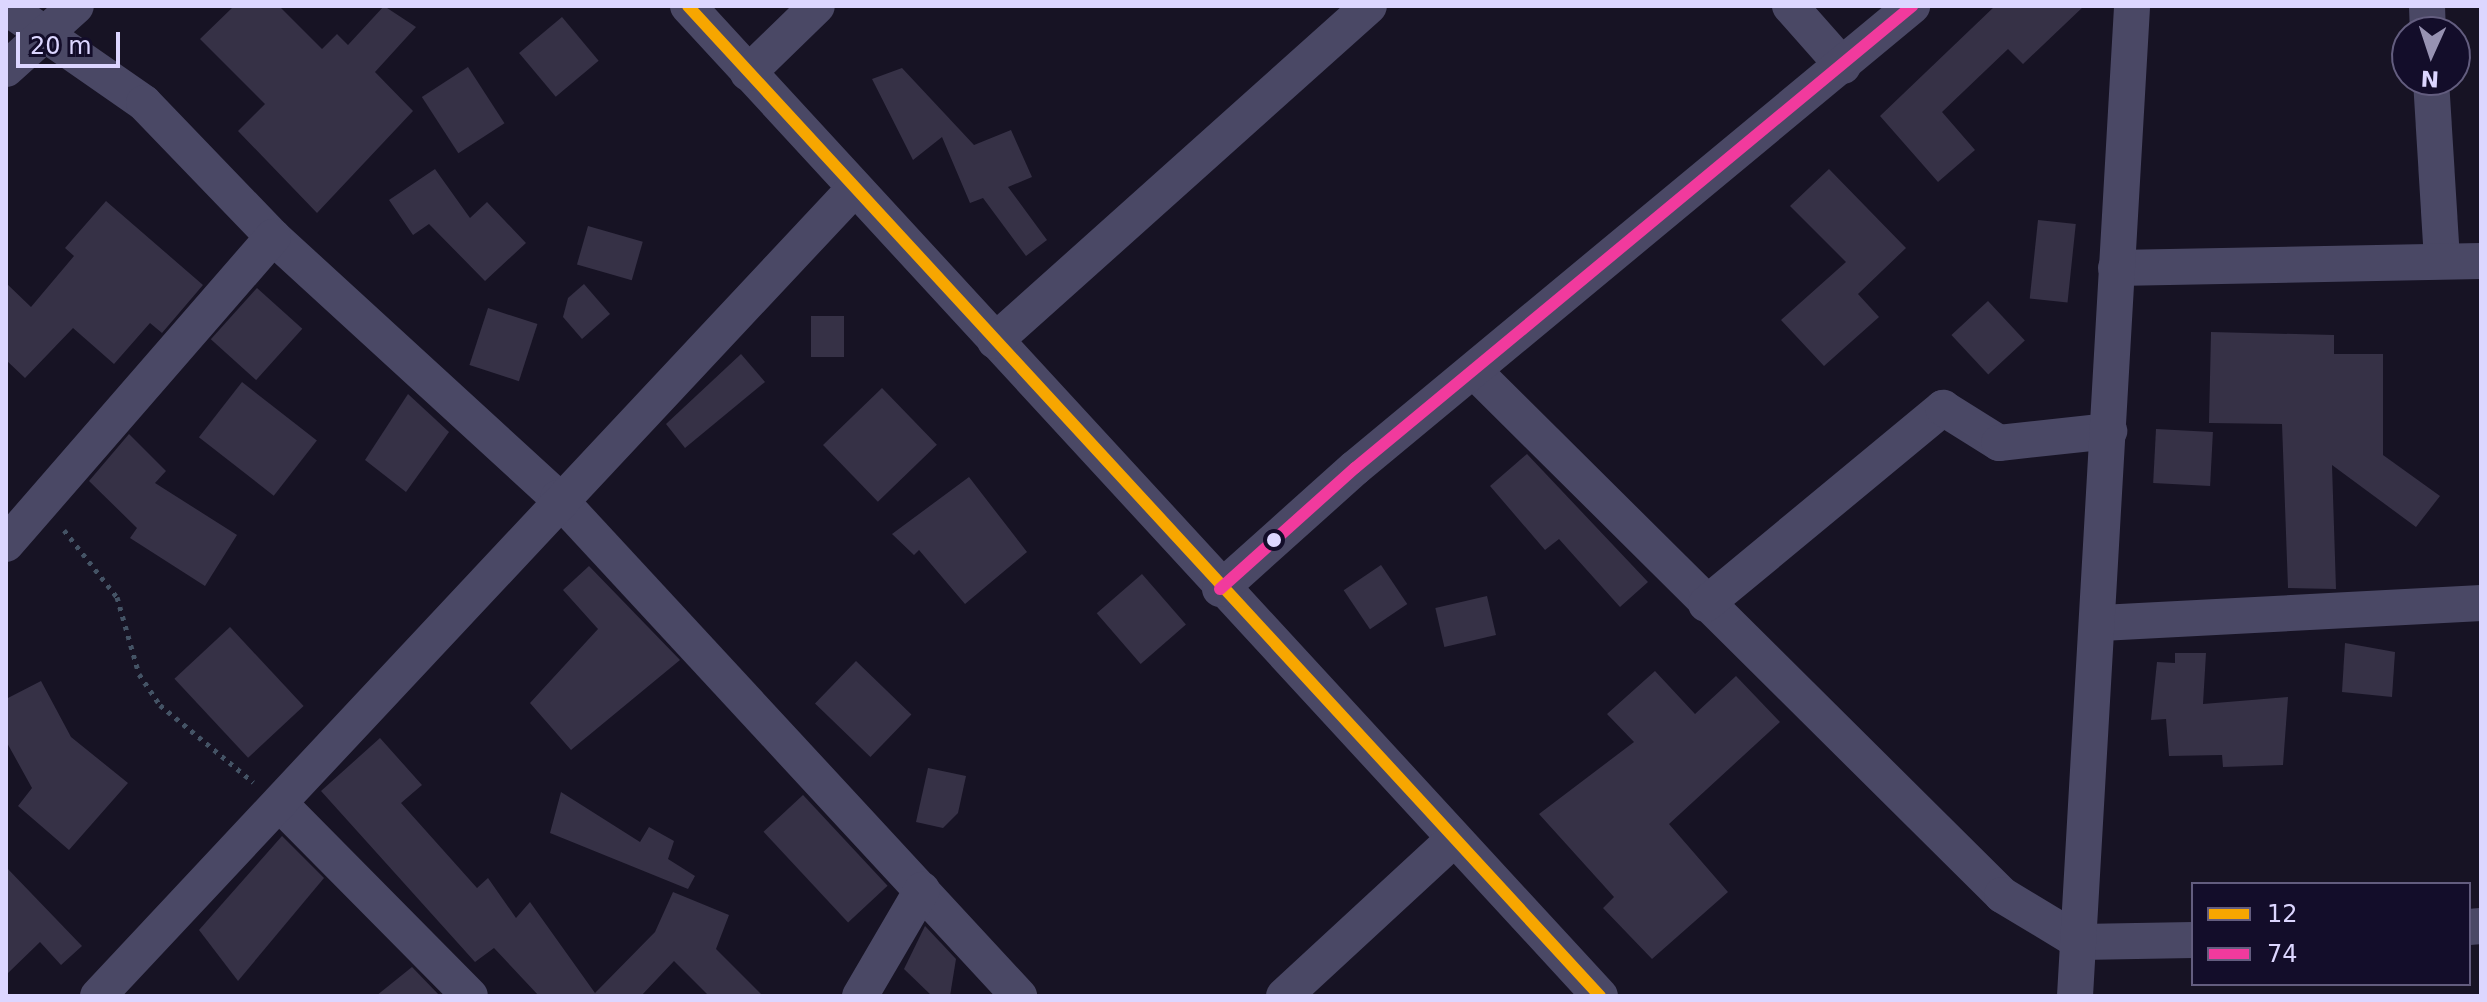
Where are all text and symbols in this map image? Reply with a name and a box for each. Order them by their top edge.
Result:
scale bar [20,16,124,66]
north arrow [2391,16,2471,96]
text: 20 m [30,32,92,60]
text: N [2420,66,2440,91]
unlabelled marker [1266,532,1282,548]
legend [2191,882,2471,986]
text: 12 [2267,900,2298,928]
text: 74 [2267,940,2298,968]

